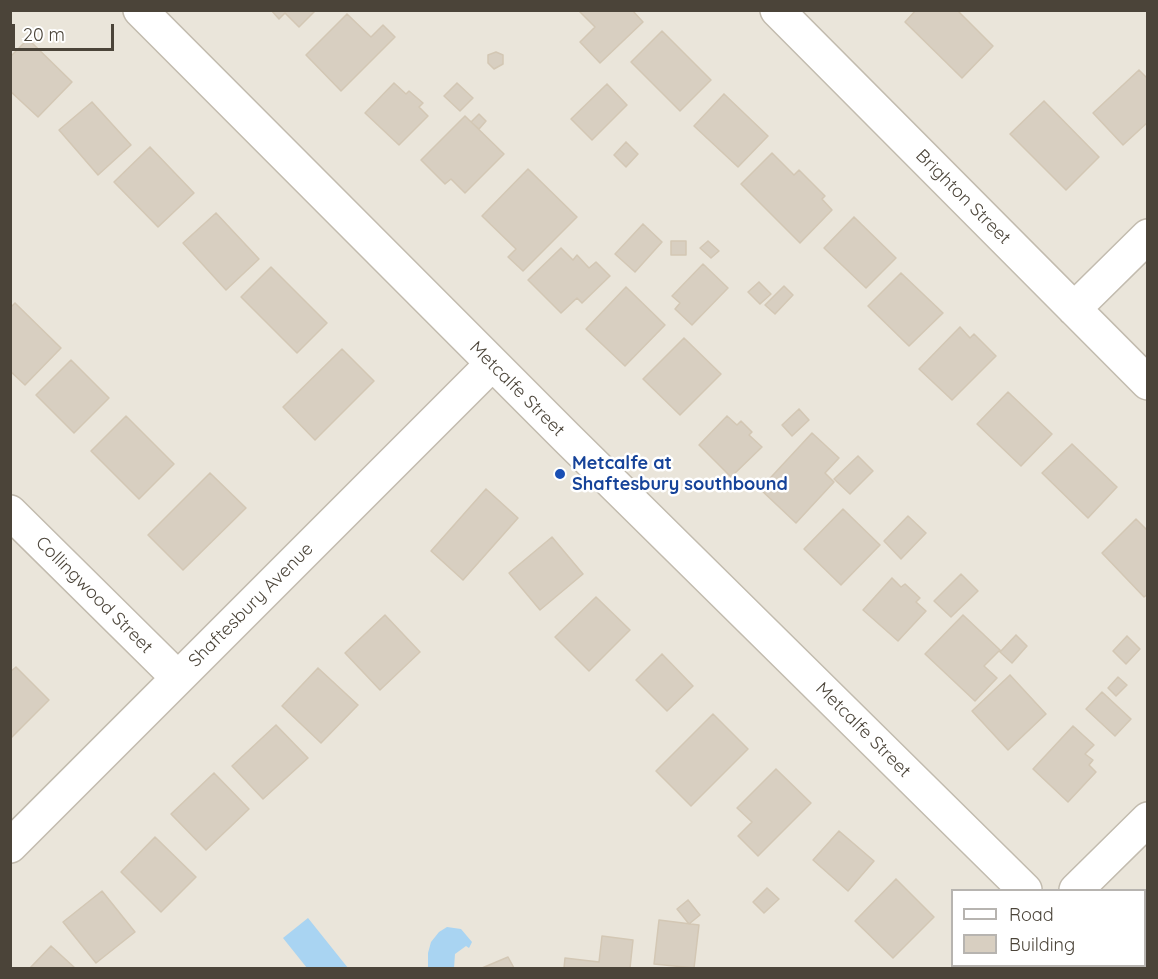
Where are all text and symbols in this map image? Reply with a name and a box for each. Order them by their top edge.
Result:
scale bar [15,12,117,50]
text: 20 m [23,23,65,46]
street label: Brighton Street [911,145,1015,249]
street label: Metcalfe Street [465,337,569,441]
place label: Metcalfe at Shaftesbury southbound [572,453,788,496]
marker: Metcalfe at Shaftesbury southbound [553,467,567,481]
street label: Collingwood Street [31,532,157,658]
street label: Shaftesbury Avenue [184,538,318,672]
street label: Metcalfe Street [811,678,915,782]
legend [951,889,1146,967]
text: Road [1009,903,1054,926]
text: Building [1009,933,1075,956]

